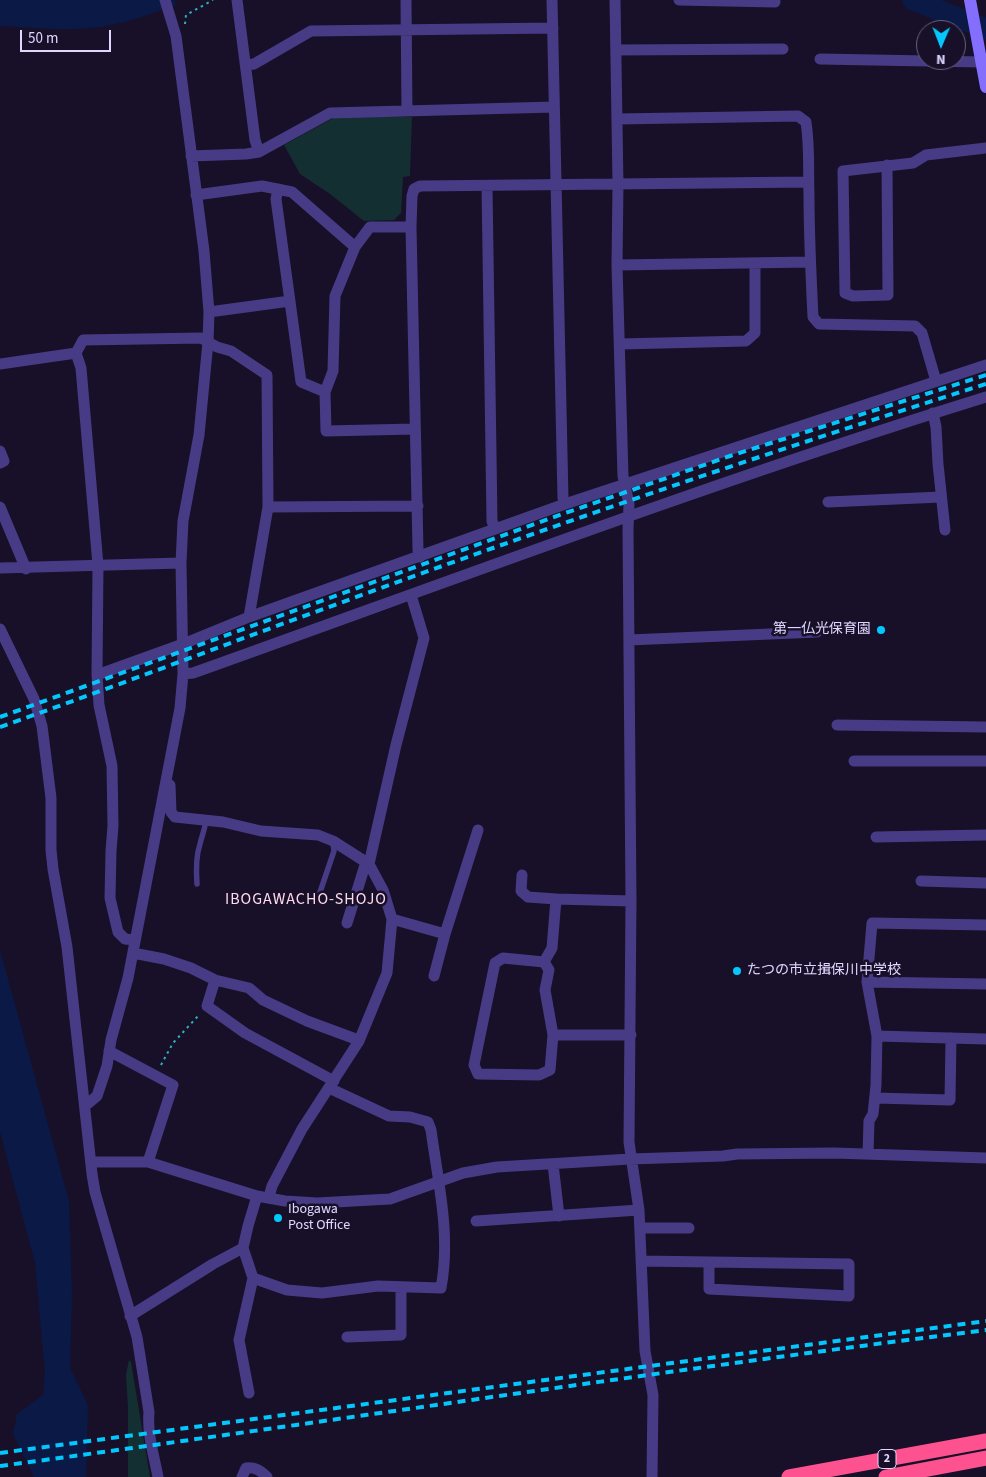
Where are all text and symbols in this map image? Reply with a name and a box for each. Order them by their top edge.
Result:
scale bar [22,20,114,52]
north arrow [916,20,966,70]
text: 50 m [28,28,58,49]
text: N [936,49,946,69]
place label: 第一仏光保育園 [773,622,871,638]
marker: 第一仏光保育園 [875,624,887,636]
district label: IBOGAWACHO-SHOJO [223,890,389,910]
place label: たつの市立揖保川中学校 [747,963,901,979]
marker: たつの市立揖保川中学校 [731,965,743,977]
place label: Ibogawa Post Office [288,1202,350,1234]
marker: Ibogawa Post Office [272,1212,284,1224]
road number: 2 [878,1450,896,1468]

